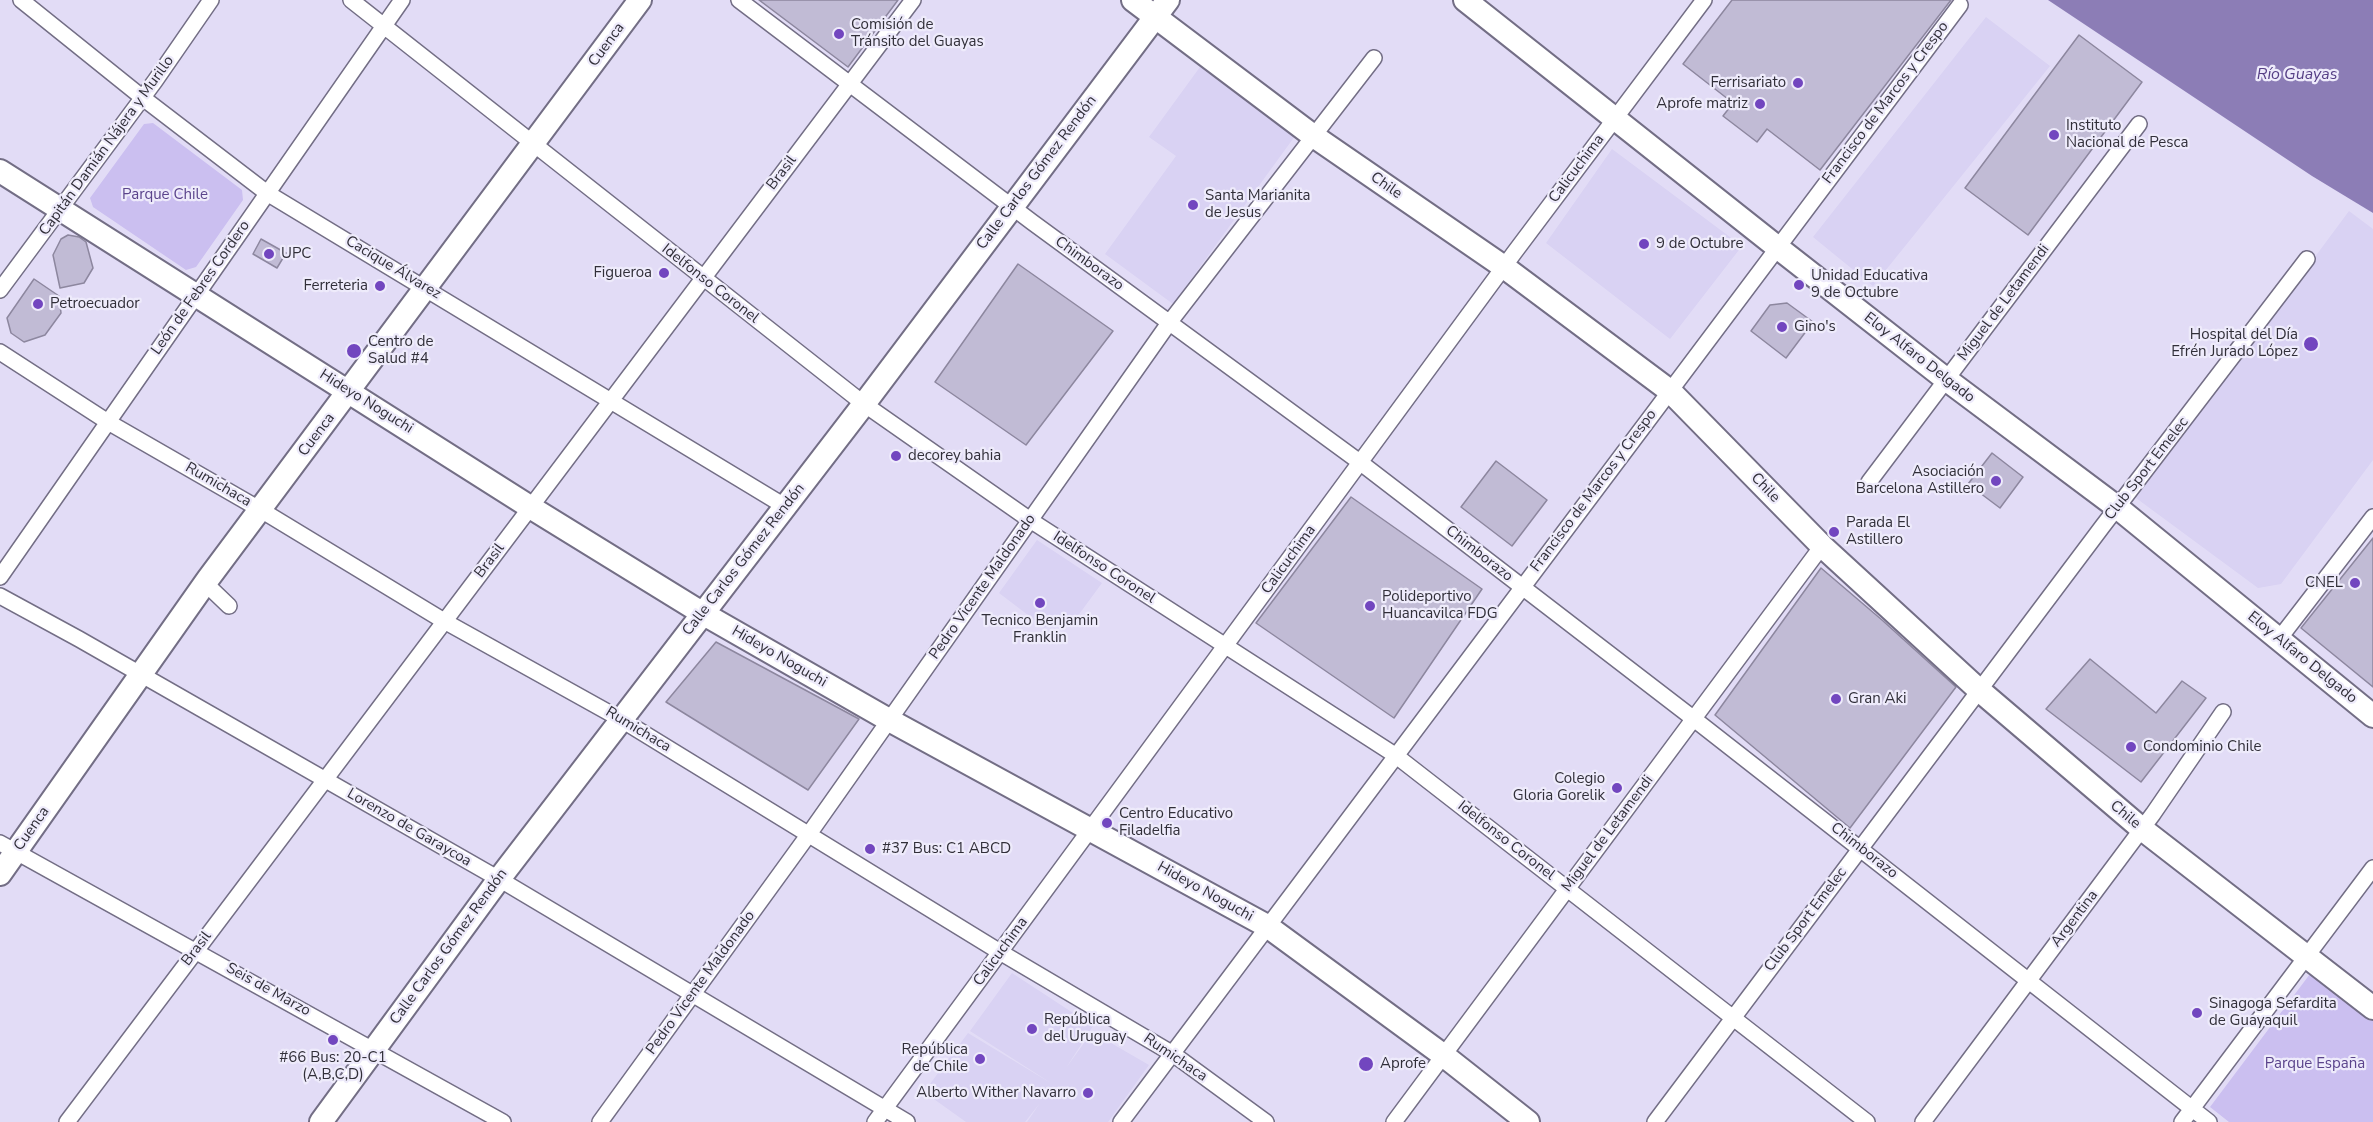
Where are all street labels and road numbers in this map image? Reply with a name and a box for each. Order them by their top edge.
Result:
street label: Francisco de Marcos y Crespo [1819,18,1953,188]
street label: Cuenca [585,20,629,70]
street label: Capitán Damián Nájera y Murillo [36,53,178,239]
street label: Calle Carlos Gómez Rendón [973,92,1101,254]
street label: Calicuchima [1545,131,1609,207]
street label: Brasil [763,152,801,194]
street label: Chile [1367,169,1405,203]
street label: León de Febres Cordero [148,217,254,359]
street label: Cacique Álvarez [342,232,444,304]
street label: Chimborazo [1051,233,1127,295]
street label: Idelfonso Coronel [658,240,762,328]
street label: Miguel de Letamendi [1954,241,2054,365]
street label: Eloy Alfaro Delgado [1860,309,1978,407]
street label: Hideyo Noguchi [316,366,416,438]
street label: Francisco de Marcos y Crespo [1527,406,1661,576]
street label: Cuenca [295,410,339,460]
street label: Club Sport Emelec [2101,414,2193,524]
street label: Rumichaca [182,459,254,511]
street label: Chile [1747,469,1783,507]
street label: Calle Carlos Gómez Rendón [679,480,809,640]
street label: Pedro Vicente Maldonado [926,511,1040,663]
street label: Calicuchima [1258,522,1320,598]
street label: Chimborazo [1442,522,1516,586]
street label: Idelfonso Coronel [1049,528,1159,608]
street label: Brasil [471,540,509,582]
street label: Eloy Alfaro Delgado [2244,608,2360,708]
street label: Hideyo Noguchi [728,622,830,692]
street label: Rumichaca [602,703,674,757]
street label: Miguel de Letamendi [1558,772,1658,896]
street label: Lorenzo de Garaycoa [344,785,474,871]
street label: Idelfonso Coronel [1454,797,1558,885]
street label: Chile [2106,797,2144,833]
street label: Cuenca [10,803,54,855]
street label: Chimborazo [1827,819,1901,883]
street label: Hideyo Noguchi [1154,858,1256,926]
street label: Club Sport Emelec [1761,864,1851,976]
street label: Calle Carlos Gómez Rendón [386,866,512,1028]
street label: Argentina [2048,887,2102,951]
street label: Pedro Vicente Maldonado [643,908,759,1058]
street label: Calicuchima [970,914,1032,990]
street label: Brasil [178,928,216,970]
street label: Seis de Marzo [223,959,313,1021]
street label: Rumichaca [1140,1030,1210,1086]

